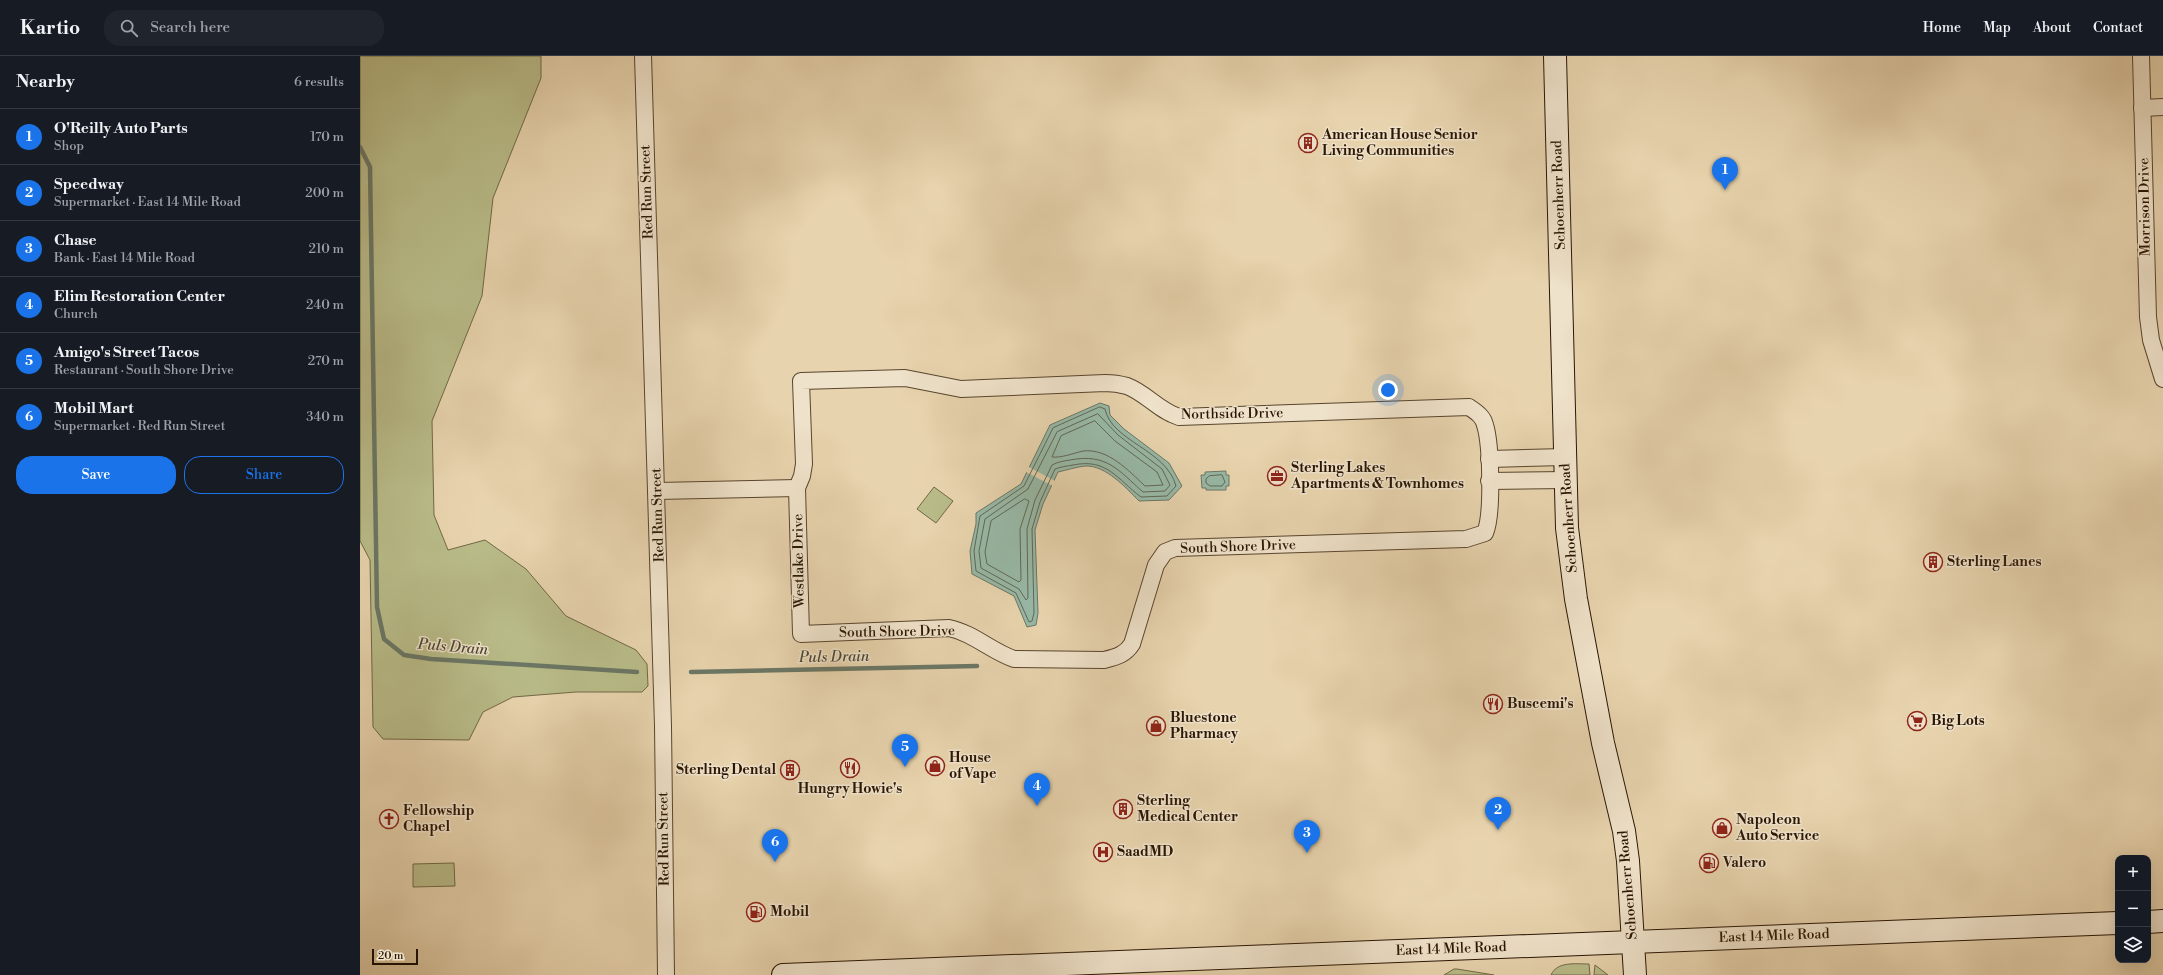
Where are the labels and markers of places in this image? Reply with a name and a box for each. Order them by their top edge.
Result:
place label: American House Senior Living Communities [1321,126,1478,160]
building icon: American House Senior Living Communities [1297,132,1319,154]
pin: 1 [1712,157,1738,190]
place label: Sterling Lakes Apartments & Townhomes [1290,459,1464,493]
office icon: Sterling Lakes Apartments & Townhomes [1266,465,1288,487]
building icon: Sterling Lanes [1922,551,1944,573]
place label: Sterling Lanes [1947,553,2041,571]
restaurant icon: Buscemi's [1482,693,1504,715]
place label: Buscemi's [1507,695,1574,713]
place label: Bluestone Pharmacy [1170,709,1239,743]
supermarket icon: Big Lots [1906,710,1928,732]
place label: Big Lots [1931,712,1985,730]
shop icon: Bluestone Pharmacy [1145,715,1167,737]
pin: 5 [892,734,918,767]
place label: House of Vape [949,749,997,783]
shop icon: House of Vape [924,755,946,777]
restaurant icon: Hungry Howie's [839,757,861,779]
building icon: Sterling Dental [779,759,801,781]
place label: Sterling Dental [676,761,776,779]
pin: 4 [1024,773,1050,806]
place label: Hungry Howie's [798,780,902,798]
place label: Sterling Medical Center [1137,792,1238,826]
pin: 2 [1485,797,1511,830]
building icon: Sterling Medical Center [1112,798,1134,820]
place label: Fellowship Chapel [403,802,474,836]
church icon: Fellowship Chapel [378,808,400,830]
place label: Napoleon Auto Service [1735,811,1820,845]
shop icon: Napoleon Auto Service [1711,817,1733,839]
pin: 3 [1294,820,1320,853]
pin: 6 [762,829,788,862]
hospital icon: SaadMD [1092,841,1114,863]
place label: SaadMD [1117,843,1173,861]
fuel station icon: Valero [1698,852,1720,874]
place label: Valero [1722,854,1766,872]
fuel station icon: Mobil [745,901,767,923]
place label: Mobil [770,903,810,921]

